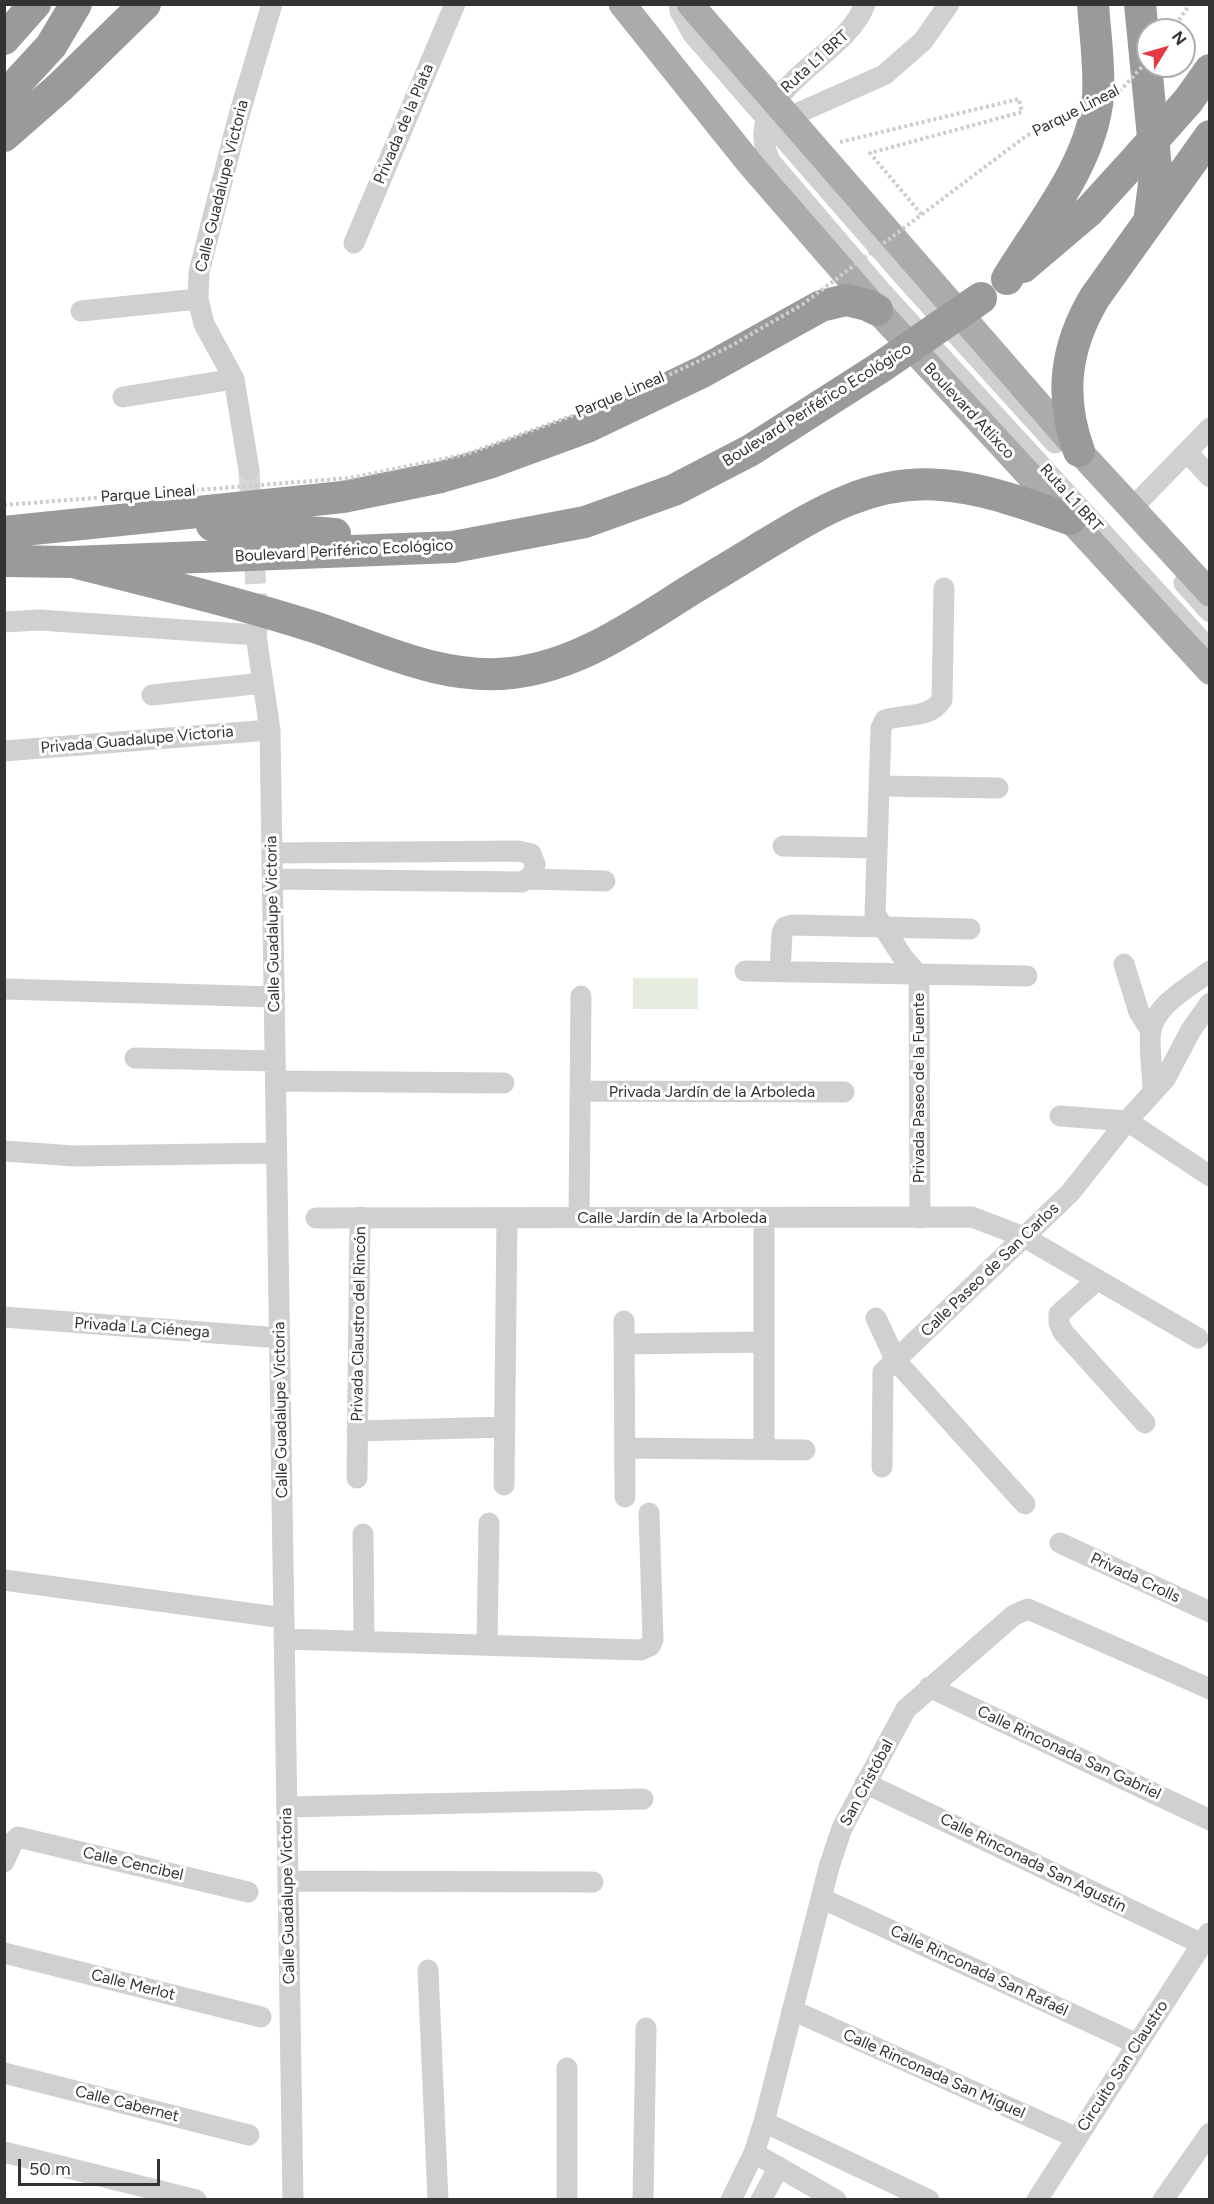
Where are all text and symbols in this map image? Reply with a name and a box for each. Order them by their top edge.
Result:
north arrow [1136,18,1196,78]
street label: Ruta L1 BRT [777,27,853,97]
text: N [1168,27,1190,49]
street label: Privada de la Plata [370,61,438,187]
street label: Parque Lineal [1029,81,1123,141]
street label: Calle Guadalupe Victoria [191,98,253,274]
street label: Boulevard Periférico Ecológico [719,339,915,471]
street label: Boulevard Atlixco [919,359,1019,463]
street label: Parque Lineal [573,368,667,422]
street label: Ruta L1 BRT [1036,460,1106,536]
street label: Parque Lineal [100,481,196,507]
street label: Boulevard Periférico Ecológico [234,536,454,566]
street label: Privada Guadalupe Victoria [40,722,234,758]
street label: Calle Guadalupe Victoria [262,835,284,1013]
street label: Privada Paseo de la Fuente [909,993,929,1183]
street label: Privada Jardín de la Arboleda [609,1082,815,1102]
street label: Calle Paseo de San Carlos [917,1199,1063,1341]
street label: Calle Jardín de la Arboleda [577,1208,767,1228]
street label: Privada Claustro del Rincón [348,1226,370,1422]
street label: Privada La Ciénega [74,1314,210,1342]
street label: Calle Guadalupe Victoria [270,1321,292,1499]
street label: Privada Crolls [1087,1549,1183,1607]
street label: Calle Rinconada San Gabriel [974,1702,1164,1804]
street label: San Cristóbal [836,1736,898,1830]
street label: Calle Guadalupe Victoria [277,1807,299,1985]
street label: Calle Rinconada San Agustín [937,1810,1129,1916]
street label: Calle Cencibel [81,1843,185,1885]
street label: Calle Rinconada San Rafaél [887,1921,1071,2021]
street label: Calle Merlot [89,1965,177,2005]
street label: Circuito San Claustro [1073,1997,1173,2135]
street label: Calle Rinconada San Miguel [840,2025,1028,2123]
street label: Calle Cabernet [73,2082,181,2126]
scale bar [21,2147,164,2185]
text: 50 m [29,2158,71,2180]

